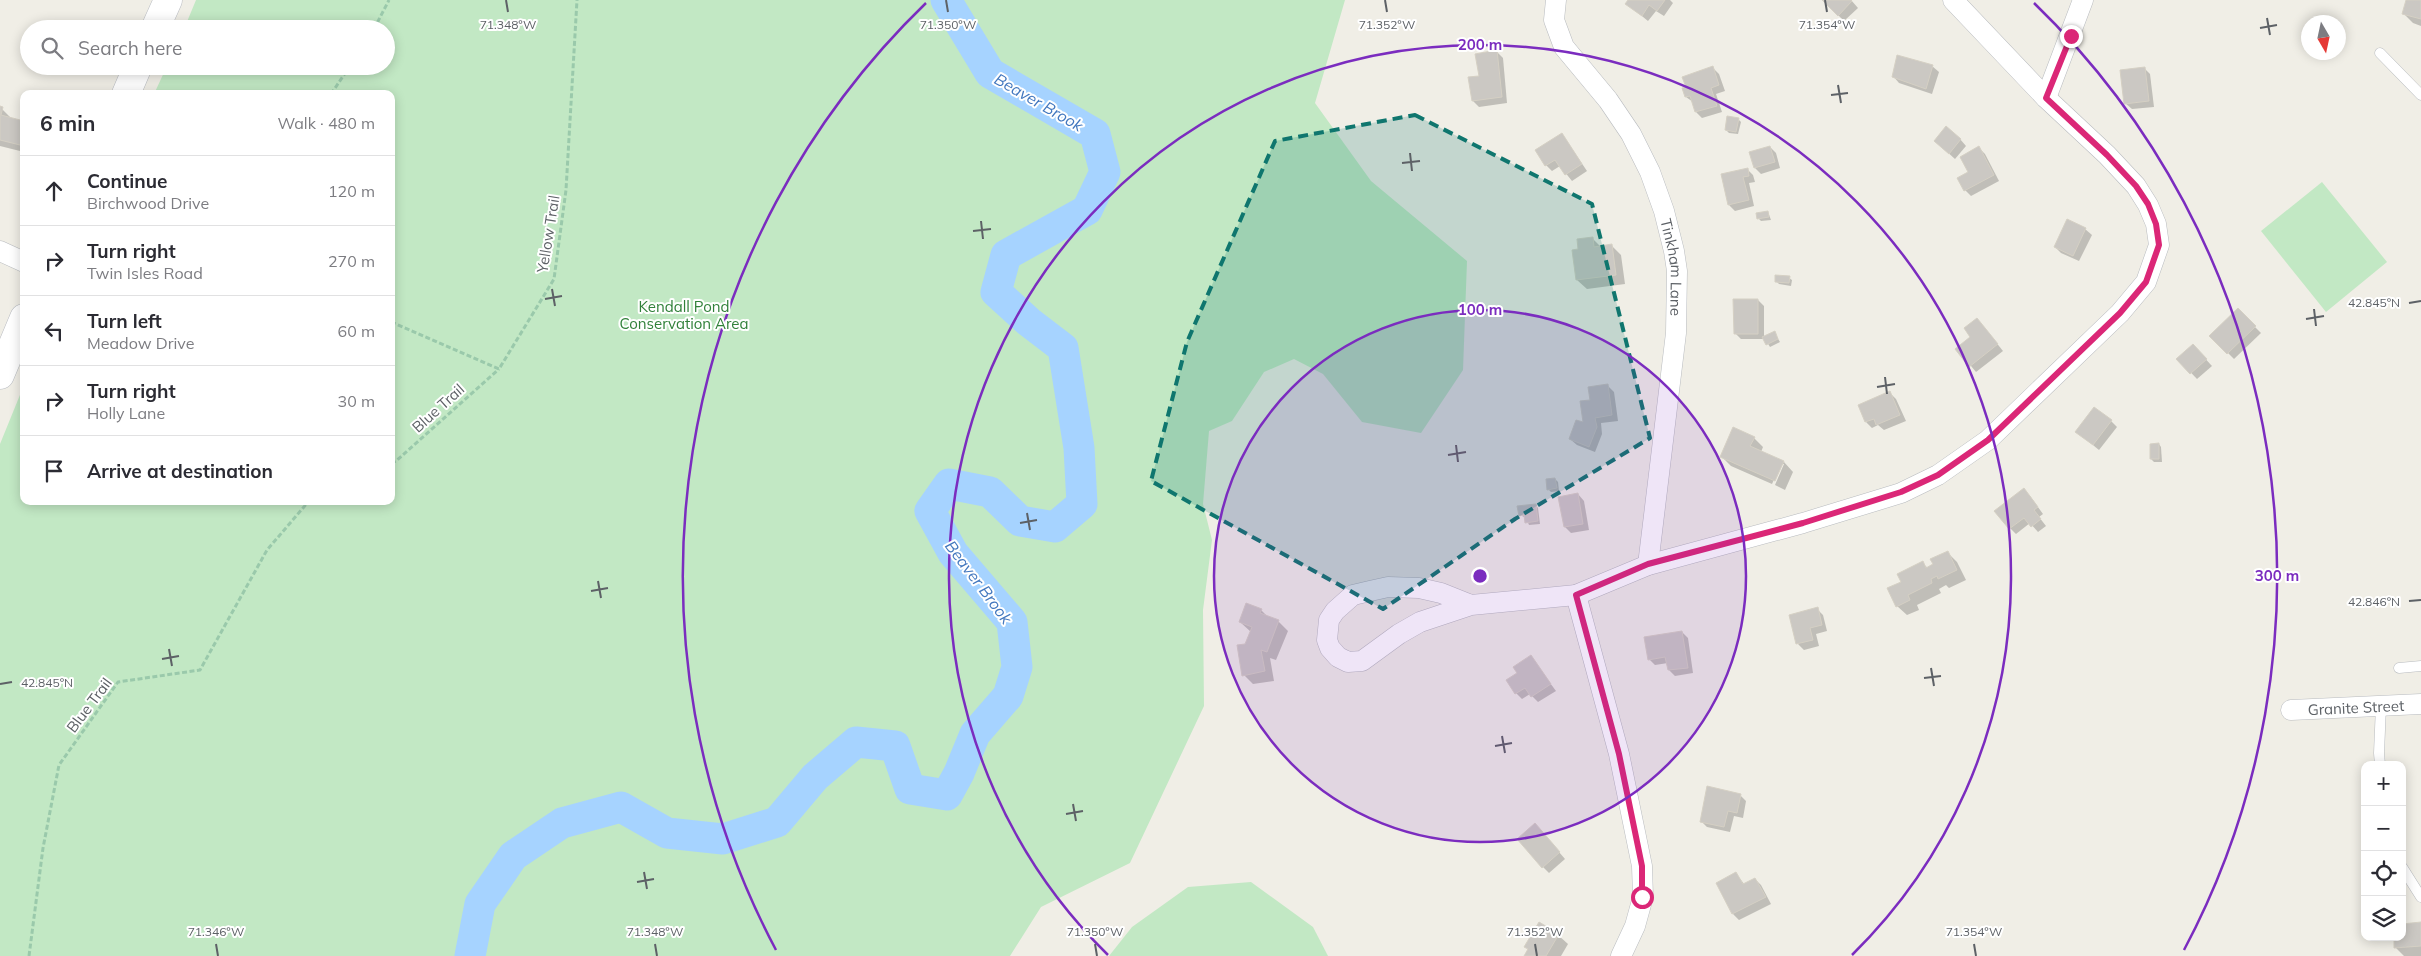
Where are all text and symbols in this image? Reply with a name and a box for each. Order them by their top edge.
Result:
north arrow [2301,15,2346,60]
text: 71.348°W [480,17,536,32]
text: 71.350°W [920,17,976,32]
text: 71.352°W [1359,17,1415,32]
text: 71.354°W [1799,17,1855,32]
search box [20,20,395,75]
route end [2060,25,2083,48]
icon: search [38,34,66,62]
text: 200 m [1458,35,1502,54]
text: Search here [78,36,182,60]
water label: Beaver Brook [991,69,1088,136]
text: 6 min [40,110,95,136]
text: Walk · 480 m [277,113,375,133]
text: Continue [87,169,167,193]
icon: ahead [40,177,68,205]
text: 120 m [328,181,375,201]
text: Birchwood Drive [87,193,209,213]
street label: Yellow Trail [532,194,563,275]
street label: Tinkham Lane [1657,217,1687,316]
text: Turn right [87,239,176,263]
icon: right [40,247,68,275]
text: 270 m [328,251,375,271]
text: Twin Isles Road [87,263,203,283]
text: 42.845°N [2348,295,2400,310]
park label: Kendall Pond Conservation Area [619,297,749,333]
text: 100 m [1458,300,1502,319]
text: Turn left [87,309,162,333]
icon: left [40,317,68,345]
text: 60 m [338,321,375,341]
text: Meadow Drive [87,333,194,353]
text: Turn right [87,379,176,403]
street label: Blue Trail [408,380,468,436]
icon: right [40,387,68,415]
text: 30 m [338,391,375,411]
text: Holly Lane [87,403,165,423]
icon: arrive [40,457,68,485]
text: Arrive at destination [87,459,273,483]
water label: Beaver Brook [941,536,1017,628]
text: 300 m [2255,566,2299,585]
centre of rings [1471,567,1489,585]
text: 42.846°N [2348,594,2400,609]
street label: Blue Trail [62,674,116,736]
text: 42.845°N [21,675,73,690]
street label: Granite Street [2307,695,2405,719]
map controls [2361,761,2406,941]
button: + [2361,761,2406,806]
button: − [2361,806,2406,851]
button: locate [2361,851,2406,896]
route start [1631,886,1654,909]
button: layers [2361,896,2406,941]
text: 71.346°W [188,924,244,939]
text: 71.348°W [627,924,683,939]
text: 71.350°W [1067,924,1123,939]
text: 71.352°W [1507,924,1563,939]
text: 71.354°W [1946,924,2002,939]

